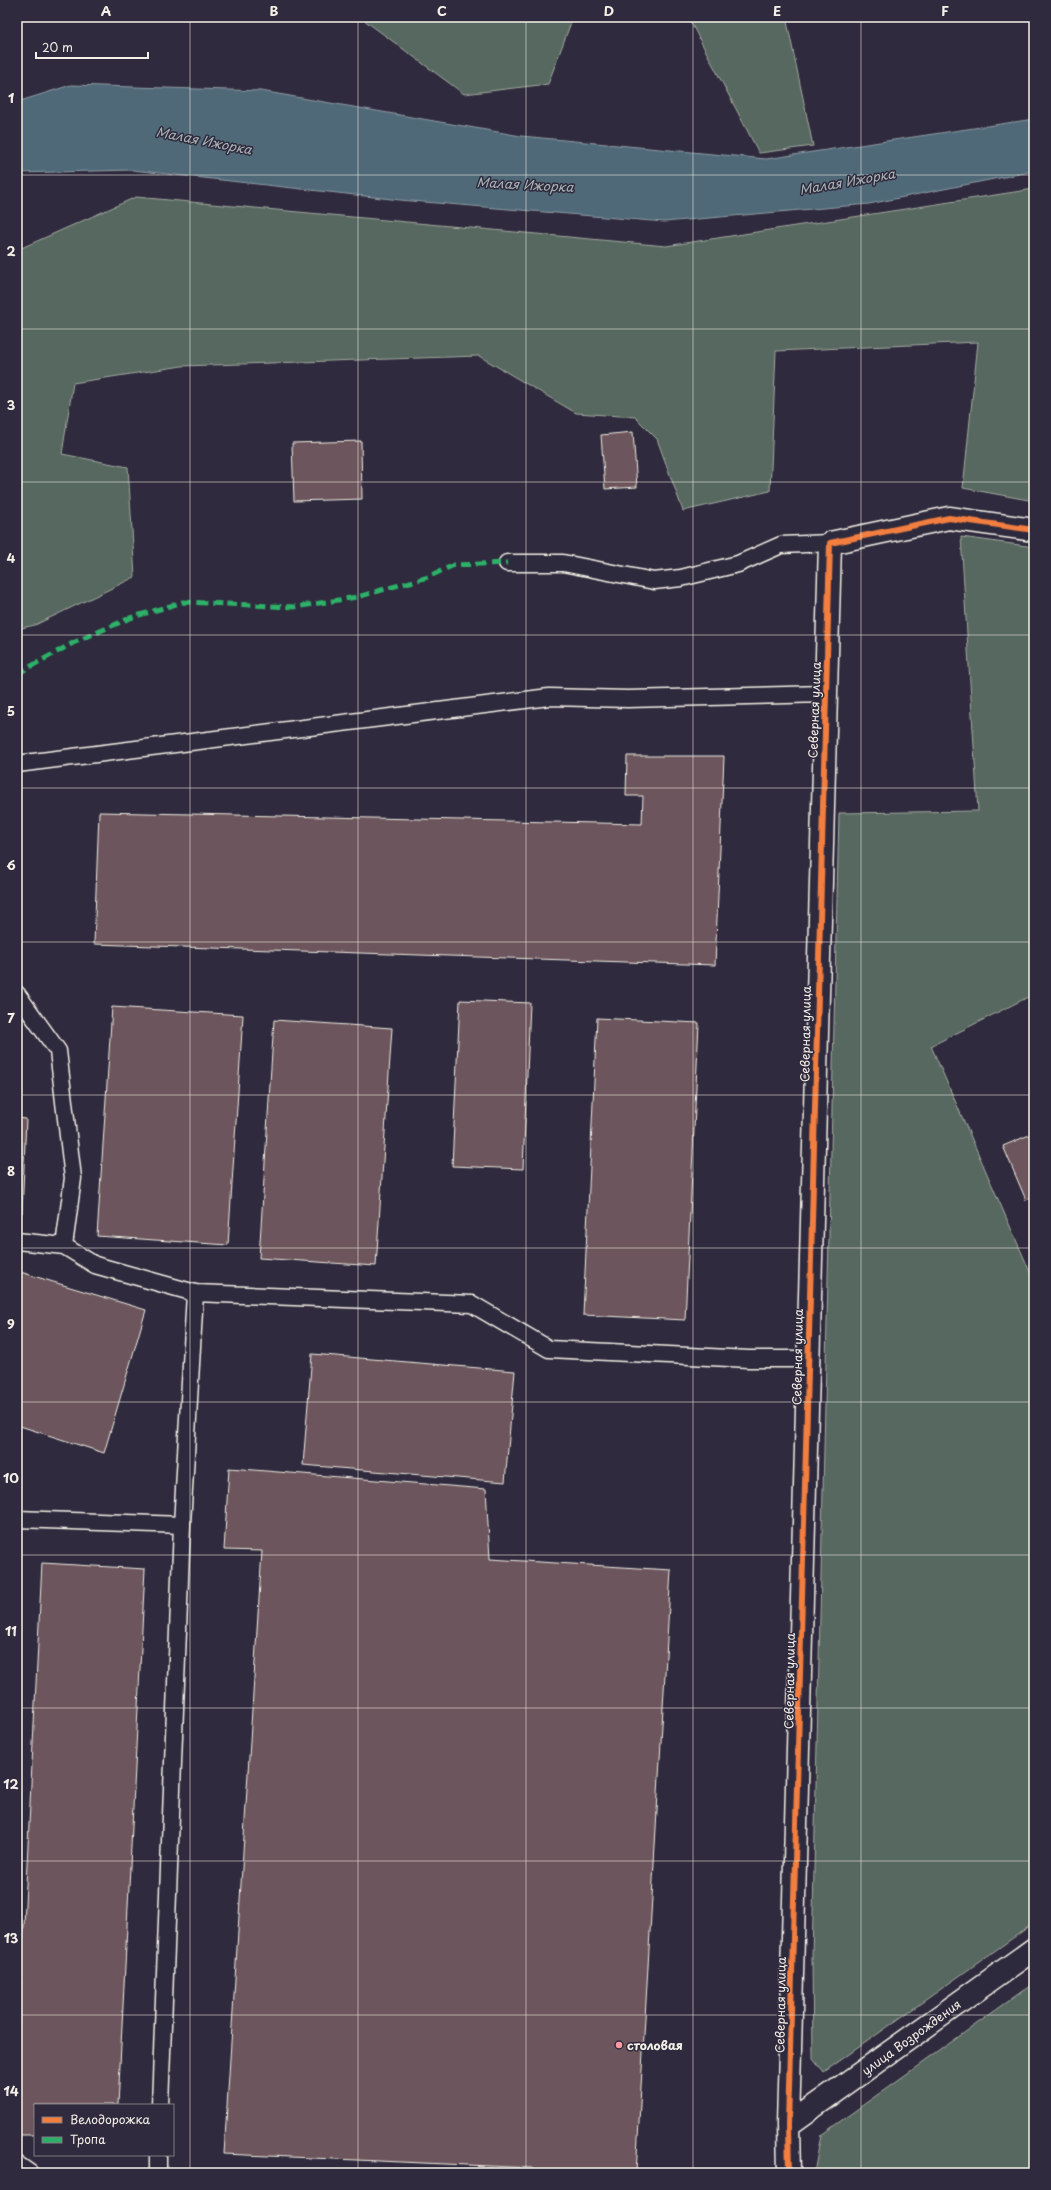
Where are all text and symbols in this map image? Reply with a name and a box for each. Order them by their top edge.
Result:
text: A [101,1,111,20]
text: B [270,1,279,20]
text: C [437,1,447,20]
text: D [604,1,614,20]
text: E [773,1,781,20]
text: F [941,1,949,20]
scale bar [36,34,148,60]
text: 20 m [42,38,73,56]
text: 1 [8,88,14,107]
water label: Малая Ижорка [155,121,254,159]
water label: Малая Ижорка [798,163,897,199]
water label: Малая Ижорка [476,172,575,196]
text: 2 [6,241,16,260]
text: 3 [7,395,16,414]
text: 4 [7,548,16,567]
street label: Северная улица [803,661,825,759]
text: 5 [7,701,15,720]
text: 6 [6,855,16,874]
street label: Северная улица [795,985,815,1082]
text: 7 [7,1008,15,1027]
text: 8 [7,1161,15,1180]
street label: Северная улица [787,1308,807,1405]
text: 9 [7,1314,15,1333]
text: 10 [3,1468,19,1487]
text: 11 [5,1621,17,1640]
street label: Северная улица [779,1632,799,1729]
text: 12 [3,1774,19,1793]
text: 13 [4,1928,19,1947]
street label: Северная улица [770,1956,790,2053]
street label: улица Возрождения [858,1995,964,2079]
place label: столовая [627,2036,683,2054]
marker: столовая [614,2040,624,2050]
text: 14 [3,2081,19,2100]
legend [34,2104,174,2156]
text: Велодорожка [70,2110,150,2128]
text: Тропа [70,2130,106,2148]

